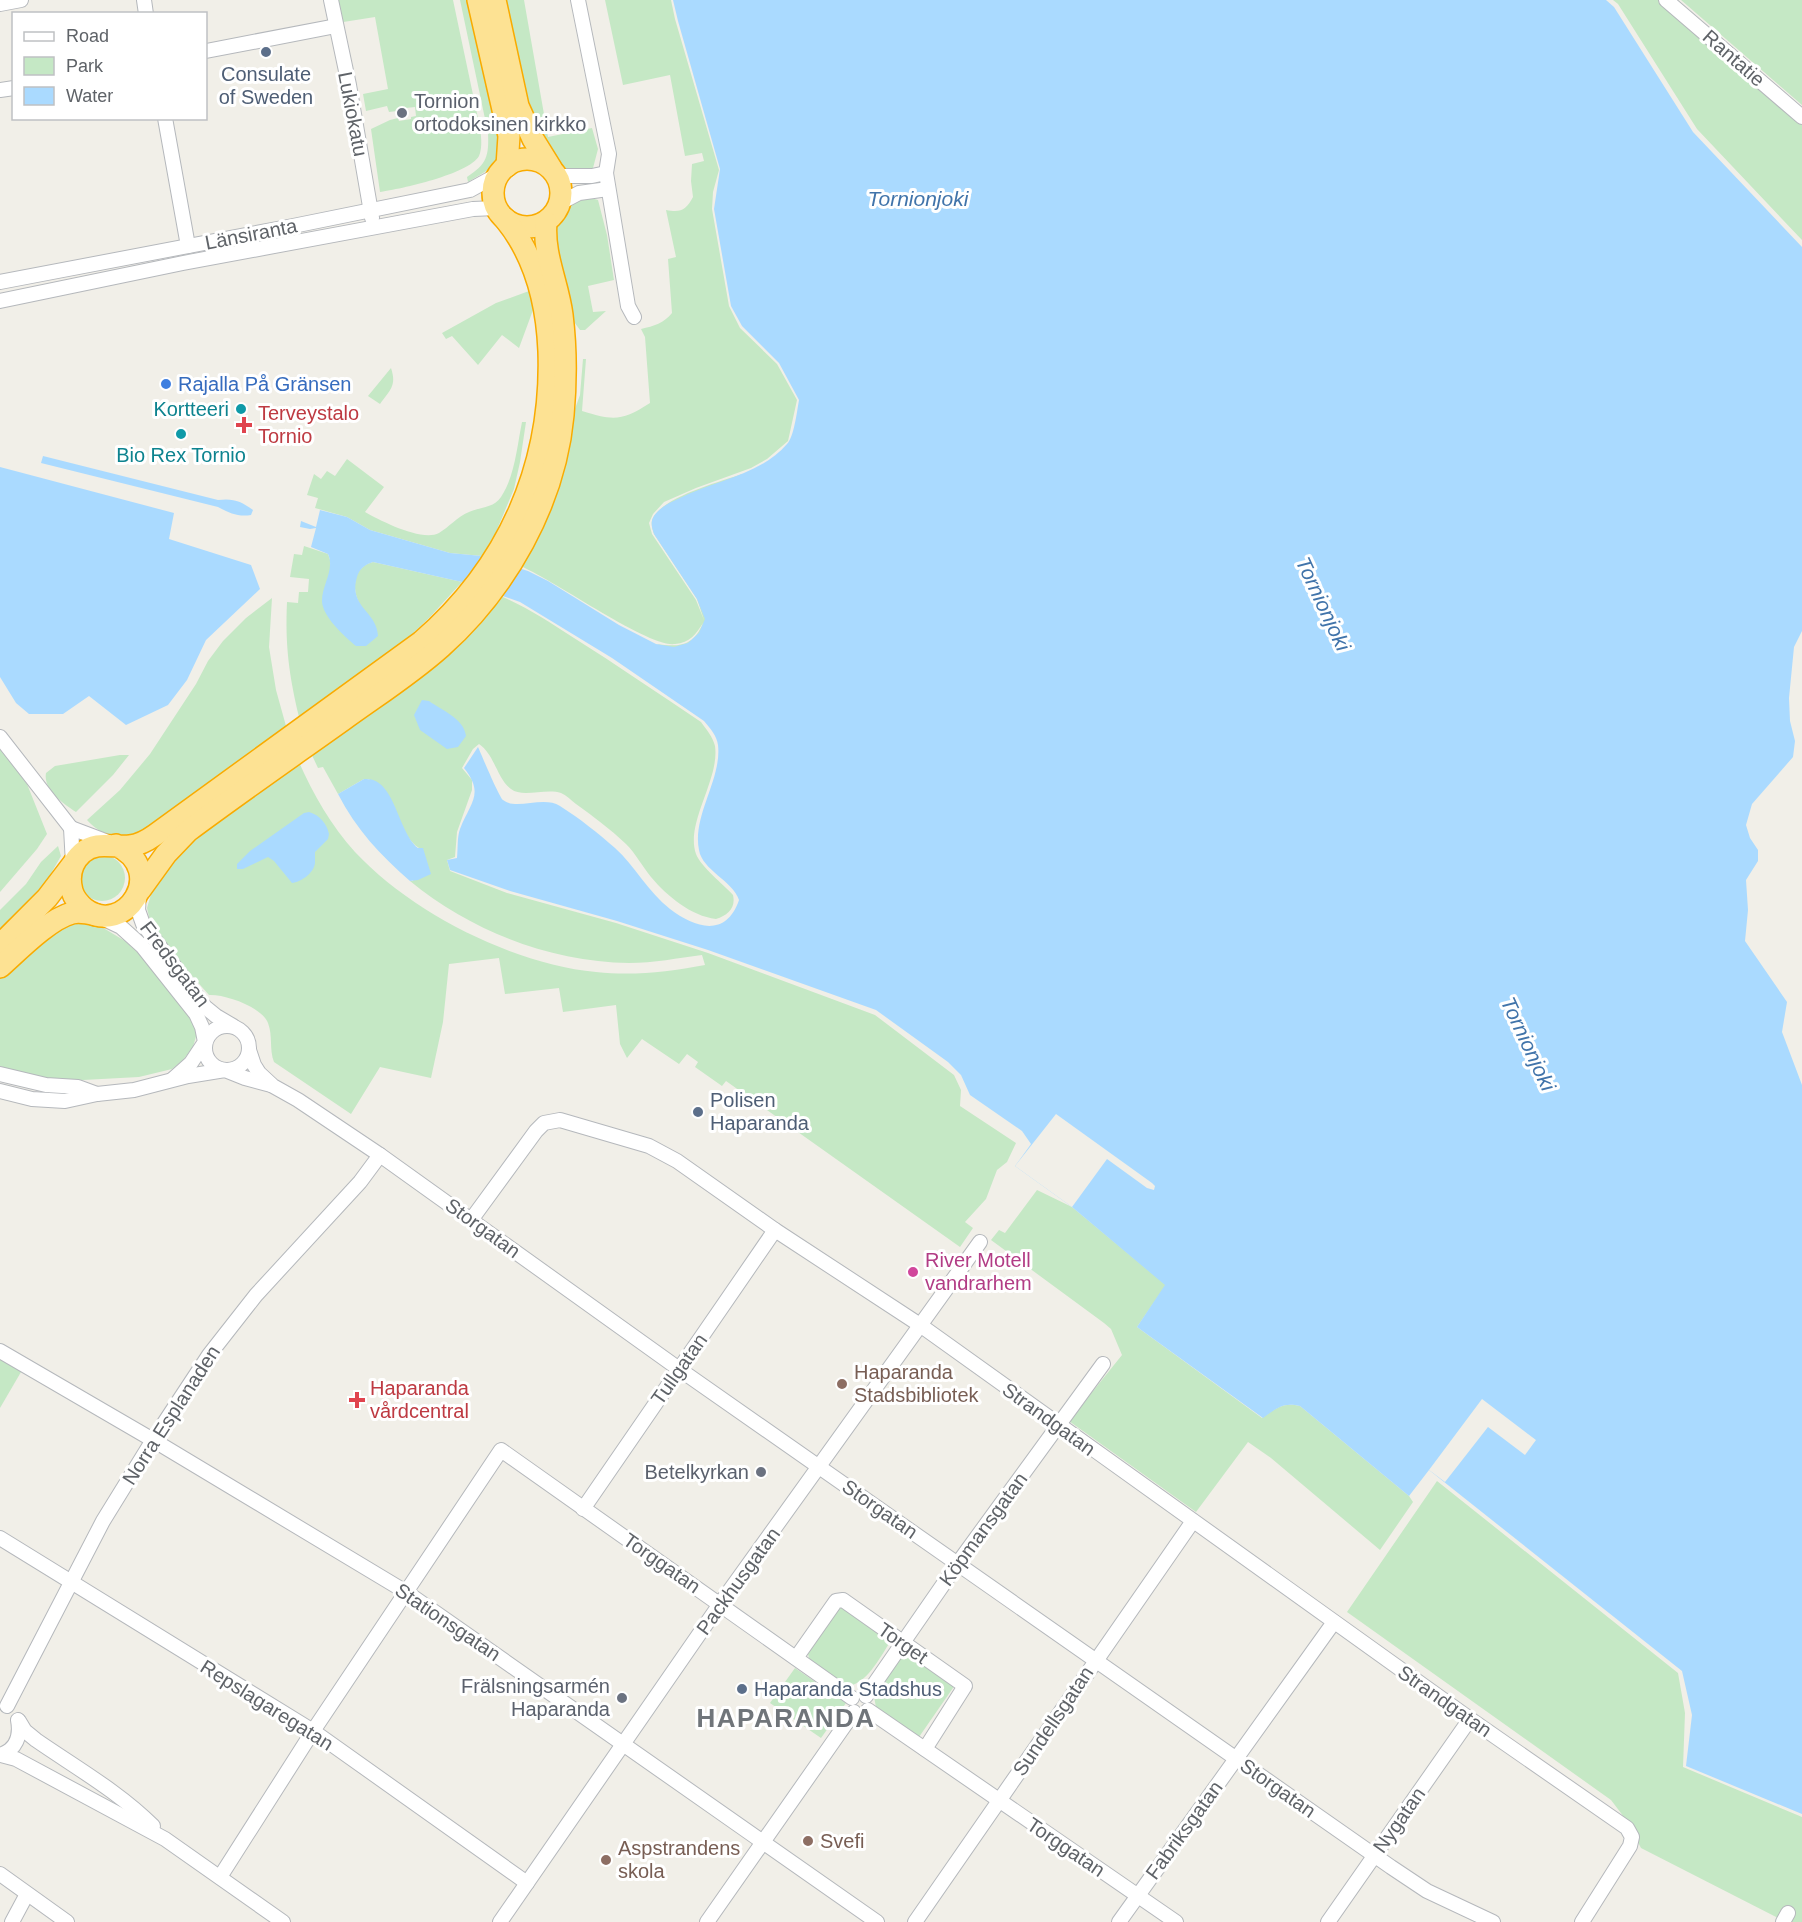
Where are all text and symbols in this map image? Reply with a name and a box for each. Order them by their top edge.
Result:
legend [12,12,207,120]
street label: Rantatie [1699,25,1769,91]
text: Road [66,26,109,46]
marker: Consulate of Sweden [259,45,273,59]
text: Park [66,56,104,76]
place label: Consulate of Sweden [219,63,313,108]
street label: Lukiokatu [334,70,372,158]
text: Water [66,86,113,106]
place label: Tornion ortodoksinen kirkko [414,90,586,135]
marker: Tornion ortodoksinen kirkko [395,106,409,120]
water label: Tornionjoki [868,187,970,210]
street label: Länsiranta [203,214,300,254]
place label: Rajalla På Gränsen [178,373,351,395]
marker: Rajalla På Gränsen [159,377,173,391]
place label: Kortteeri [153,398,229,420]
marker: Kortteeri [234,402,248,416]
place label: Terveystalo Tornio [258,402,359,447]
marker: Terveystalo Tornio [235,416,253,434]
marker: Bio Rex Tornio [174,427,188,441]
place label: Bio Rex Tornio [116,444,246,466]
water label: Tornionjoki [1292,553,1356,656]
street label: Fredsgatan [136,917,214,1011]
water label: Tornionjoki [1497,993,1561,1096]
place label: Polisen Haparanda [710,1089,810,1134]
marker: Polisen Haparanda [691,1105,705,1119]
street label: Storgatan [441,1194,525,1262]
place label: River Motell vandrarhem [925,1249,1032,1294]
marker: River Motell vandrarhem [906,1265,920,1279]
street label: Tullgatan [647,1329,711,1409]
street label: Norra Esplanaden [118,1341,224,1489]
place label: Haparanda Stadsbibliotek [854,1361,980,1406]
place label: Haparanda vårdcentral [370,1377,470,1422]
marker: Haparanda Stadsbibliotek [835,1377,849,1391]
street label: Strandgatan [998,1378,1100,1460]
marker: Haparanda vårdcentral [348,1391,366,1409]
place label: Betelkyrkan [645,1461,749,1483]
marker: Betelkyrkan [754,1465,768,1479]
street label: Köpmansgatan [935,1468,1031,1590]
street label: Storgatan [838,1475,922,1543]
street label: Packhusgatan [692,1523,784,1639]
street label: Torggatan [619,1528,705,1598]
street label: Stationsgatan [391,1579,505,1665]
street label: Torget [874,1618,932,1668]
street label: Repslagaregatan [197,1655,337,1755]
street label: Strandgatan [1394,1661,1496,1741]
street label: Sundellsgatan [1008,1662,1098,1780]
place label: Frälsningsarmén Haparanda [461,1675,611,1720]
place label: Haparanda Stadshus [754,1678,942,1700]
marker: Haparanda Stadshus [735,1682,749,1696]
marker: Frälsningsarmén Haparanda [615,1691,629,1705]
district label: HAPARANDA [696,1703,876,1733]
street label: Storgatan [1236,1754,1320,1822]
street label: Fabriksgatan [1141,1777,1227,1883]
street label: Nygatan [1369,1783,1429,1857]
street label: Torggatan [1023,1813,1109,1881]
place label: Svefi [820,1830,864,1852]
marker: Svefi [801,1834,815,1848]
place label: Aspstrandens skola [618,1837,740,1882]
marker: Aspstrandens skola [599,1853,613,1867]

